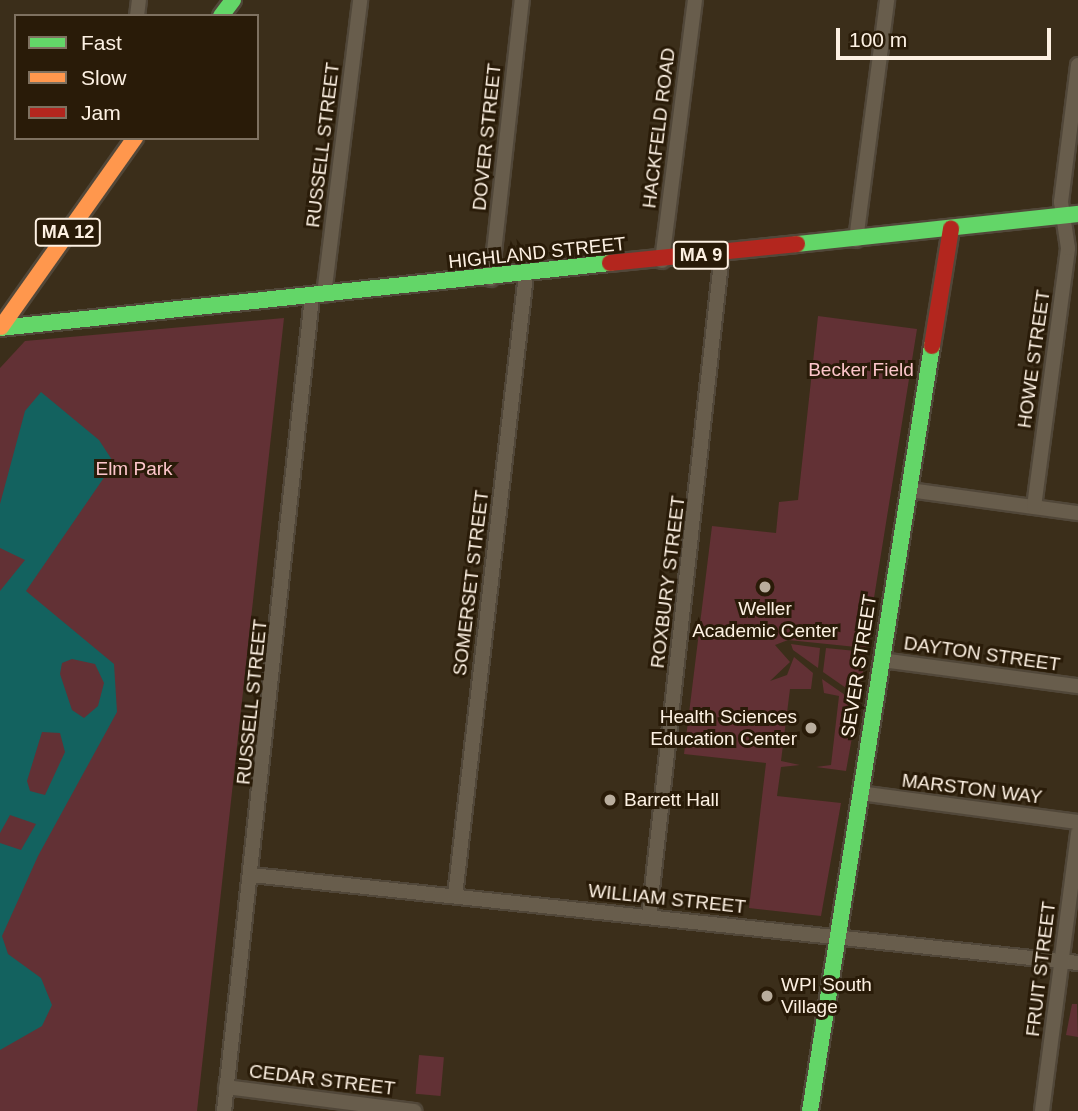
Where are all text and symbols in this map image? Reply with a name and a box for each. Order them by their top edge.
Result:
legend [14,14,259,140]
scale bar [840,14,1055,58]
text: 100 m [849,28,907,51]
text: Fast [81,31,122,54]
street label: HACKFELD ROAD [638,46,680,210]
street label: RUSSELL STREET [302,61,344,229]
street label: DOVER STREET [468,62,506,212]
text: Slow [81,66,127,89]
text: Jam [81,101,121,124]
road number: MA 12 [33,218,103,246]
street label: HIGHLAND STREET [447,232,627,274]
road number: MA 9 [671,241,731,270]
street label: HOWE STREET [1013,288,1055,430]
park label: Becker Field [808,359,914,381]
park label: Elm Park [95,458,173,480]
street label: SOMERSET STREET [448,489,494,677]
street label: ROXBURY STREET [646,494,690,670]
marker: Weller Academic Center [757,579,773,595]
street label: SEVER STREET [836,593,882,739]
place label: Weller Academic Center [692,598,838,642]
street label: RUSSELL STREET [232,618,272,786]
street label: DAYTON STREET [902,632,1062,676]
place label: Health Sciences Education Center [650,706,797,750]
marker: Health Sciences Education Center [803,720,819,736]
street label: MARSTON WAY [901,769,1043,809]
place label: Barrett Hall [624,789,719,811]
marker: Barrett Hall [602,792,618,808]
street label: WILLIAM STREET [587,879,747,919]
street label: FRUIT STREET [1021,900,1061,1038]
place label: WPI South Village [781,974,872,1018]
marker: WPI South Village [759,988,775,1004]
street label: CEDAR STREET [248,1060,396,1100]

